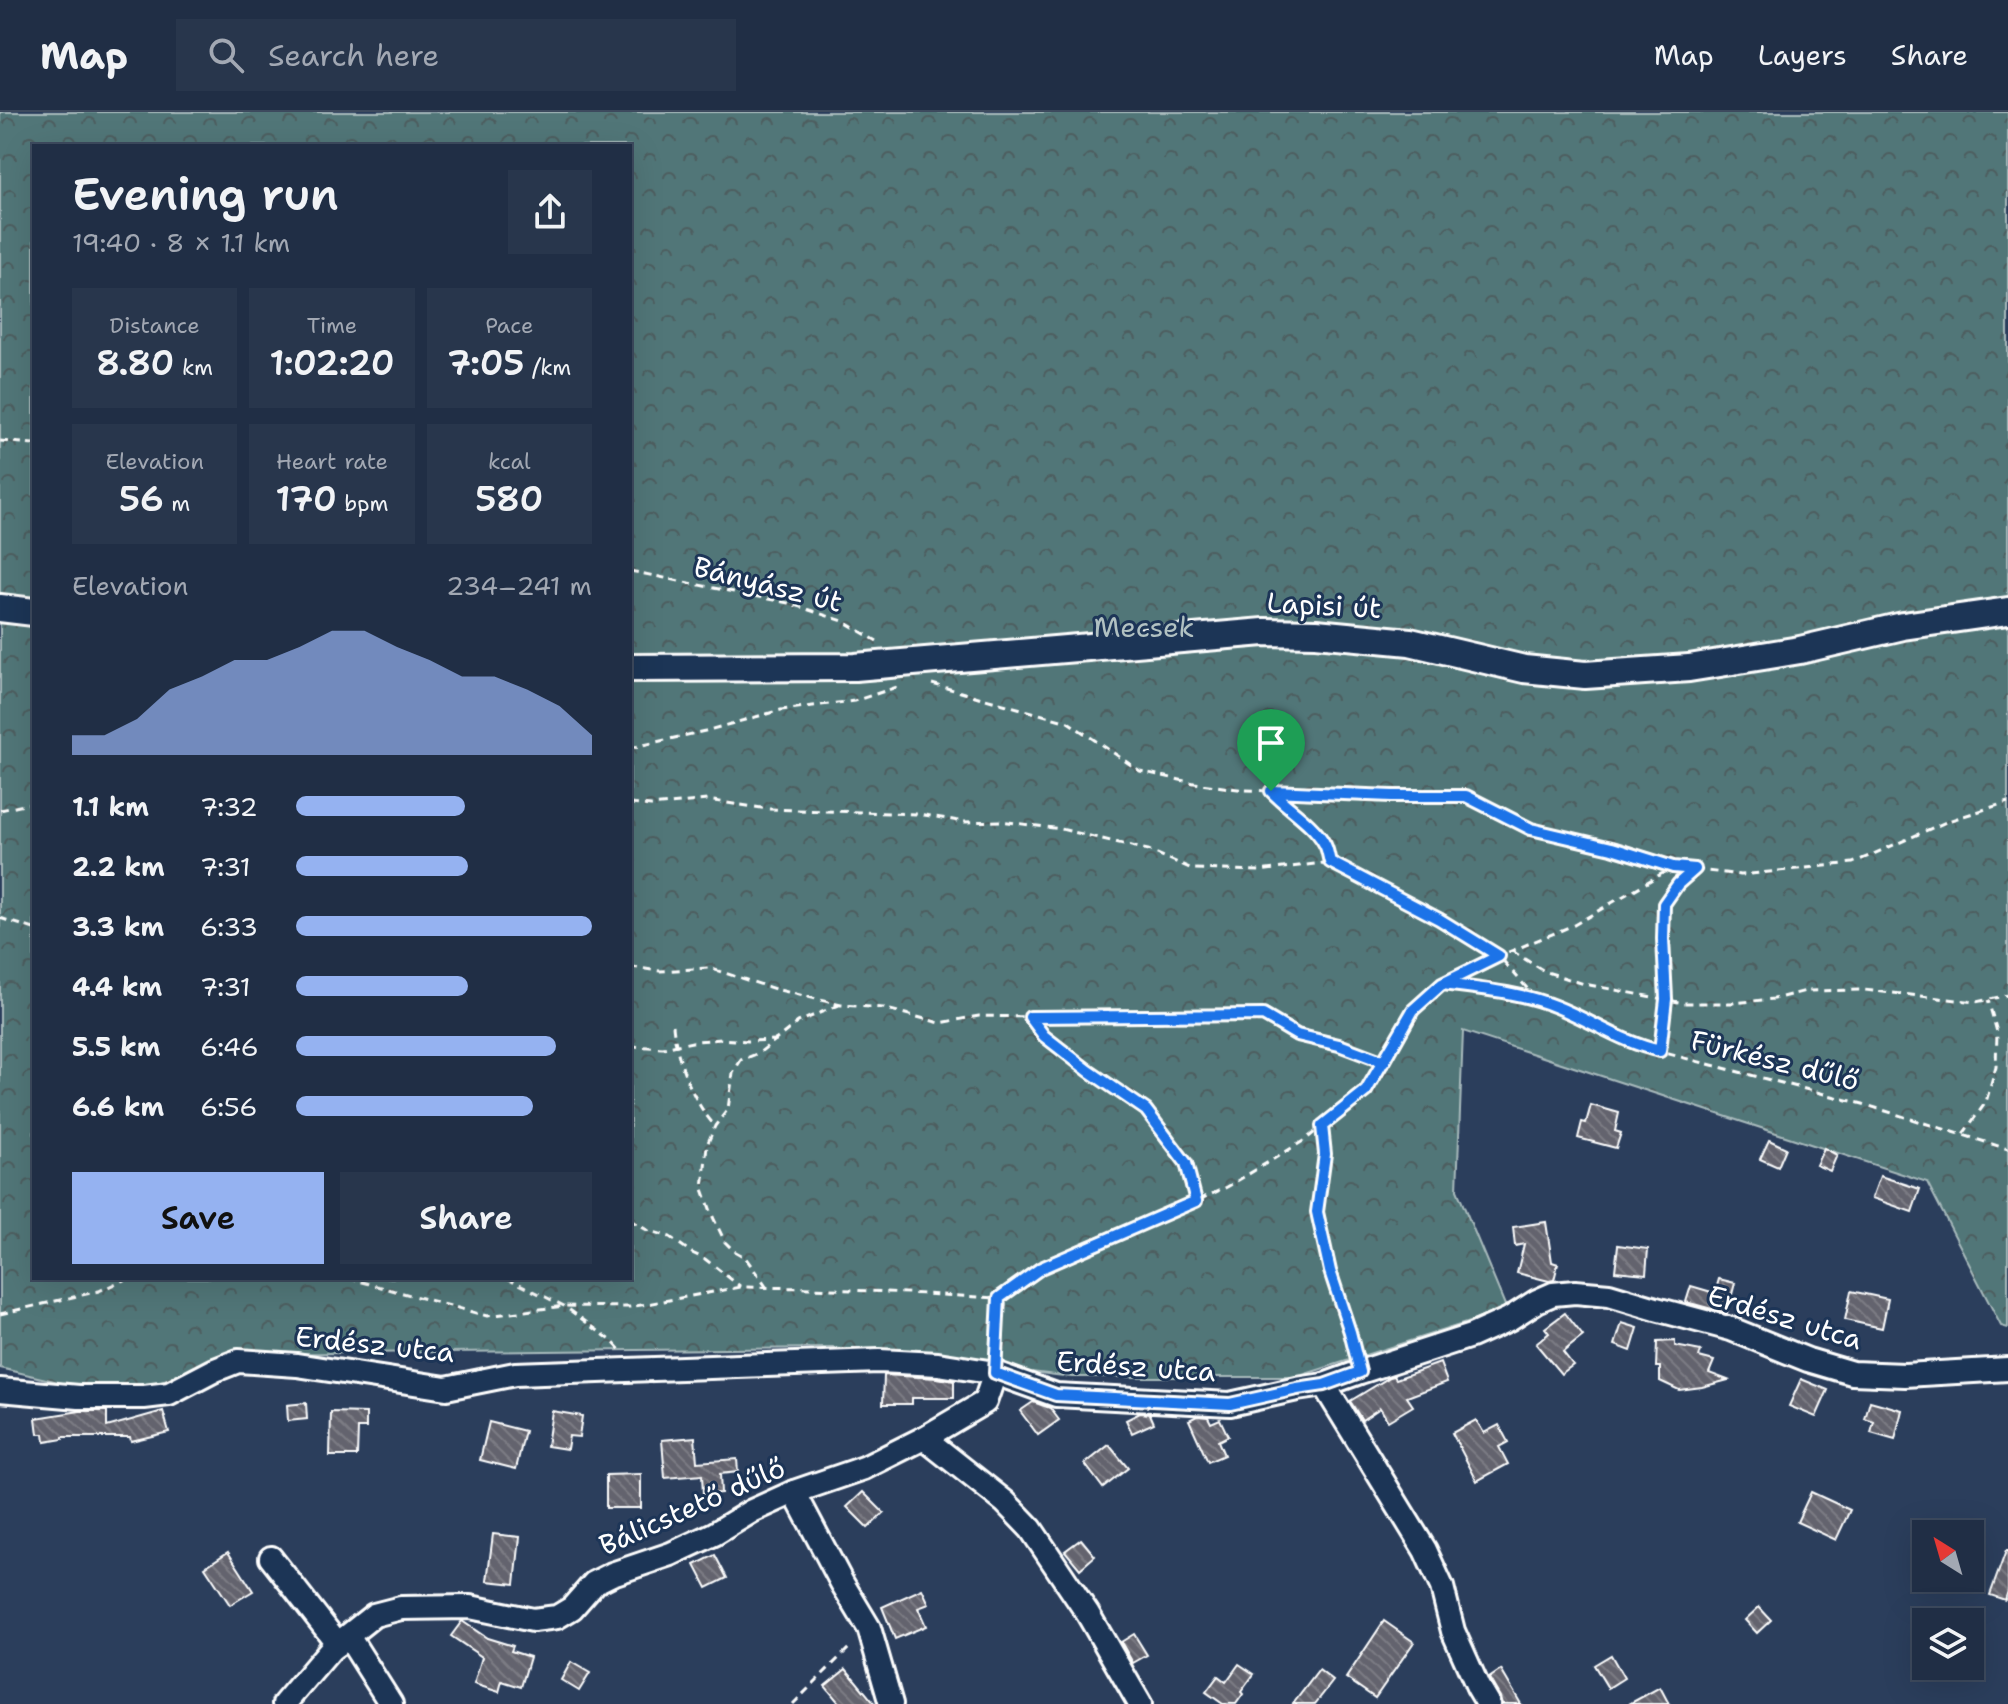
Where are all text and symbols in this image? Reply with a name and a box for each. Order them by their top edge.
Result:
search box [176,19,736,91]
text: Map [40,30,128,81]
icon: search [204,33,248,77]
text: Search here [268,35,439,76]
text: Map [1654,36,1714,74]
text: Layers [1758,36,1847,74]
text: Share [1891,36,1968,74]
text: Evening run [72,165,339,224]
button: share [508,170,592,254]
text: 19:40 · 8 × 1.1 km [72,225,290,260]
text: Distance [110,311,200,340]
text: Time [307,311,357,340]
text: Pace [485,311,534,340]
text: 8.80 [96,340,174,386]
text: 1:02:20 [269,340,395,386]
text: 7:05 [447,340,524,386]
text: km [174,353,213,382]
text: /km [524,353,571,382]
text: Elevation [105,447,204,476]
text: Heart rate [276,447,388,476]
text: kcal [488,447,531,476]
text: 56 [119,476,164,522]
text: 170 [275,476,337,522]
text: 580 [475,476,543,522]
text: m [164,489,190,518]
text: bpm [337,489,389,518]
street label: Bányász út [690,547,846,621]
text: Elevation [72,568,188,603]
text: 234–241 m [446,568,592,603]
street label: Lapisi út [1266,583,1382,627]
park label: Mecsek [1093,608,1195,646]
pin [1237,709,1305,791]
icon: arrive [1249,721,1293,765]
text: 1.1 km [72,789,149,824]
text: 7:32 [200,789,258,824]
text: 2.2 km [72,849,165,884]
text: 7:31 [200,849,251,884]
text: 3.3 km [72,909,164,944]
text: 6:33 [200,909,258,944]
text: 4.4 km [72,969,162,1004]
text: 7:31 [200,969,251,1004]
street label: Fürkész dűlő [1687,1021,1863,1099]
text: 5.5 km [72,1029,160,1064]
text: 6:46 [200,1029,259,1064]
text: 6.6 km [72,1089,164,1124]
text: 6:56 [200,1089,258,1124]
button: Save [72,1172,324,1264]
button: Share [340,1172,592,1264]
street label: Erdész utca [1703,1275,1867,1359]
street label: Erdész utca [294,1317,456,1371]
street label: Erdész utca [1055,1341,1217,1391]
street label: Bálicstető dűlő [593,1448,791,1564]
north arrow [1912,1520,1984,1592]
map controls [1912,1520,1984,1680]
button: layers [1912,1608,1984,1680]

